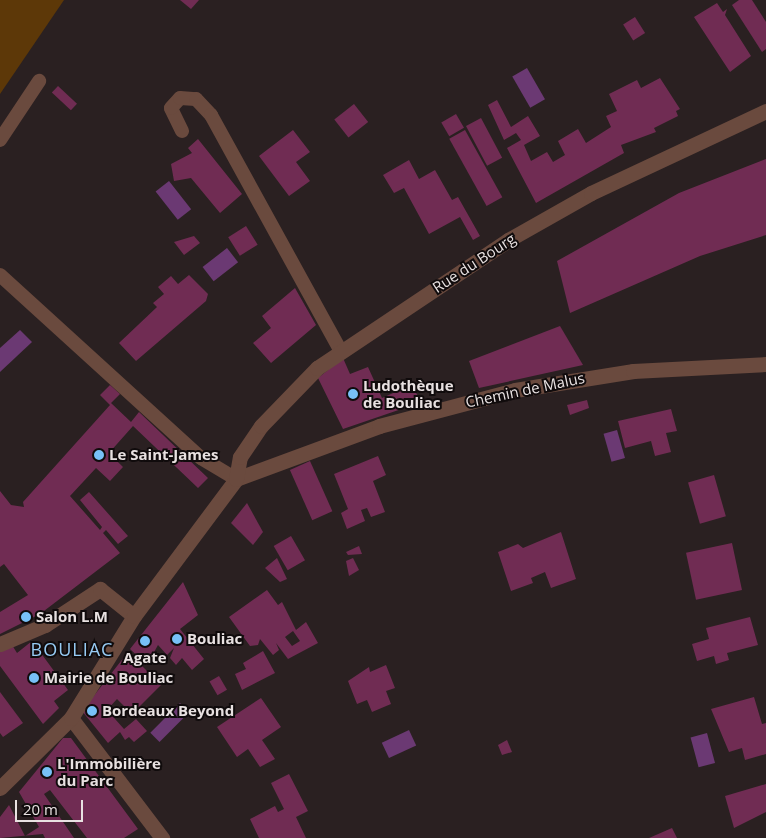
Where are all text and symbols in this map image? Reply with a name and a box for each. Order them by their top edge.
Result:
street label: Rue du Bourg [429,230,519,296]
street label: Chemin de Malus [464,369,586,411]
place label: Ludothèque de Bouliac [363,376,454,411]
marker: Ludothèque de Bouliac [347,388,359,400]
place label: Le Saint-James [109,446,218,464]
marker: Le Saint-James [93,449,105,461]
place label: Salon L.M [36,608,108,626]
marker: Salon L.M [20,611,32,623]
place label: Bouliac [187,630,242,648]
marker: Bouliac [171,633,183,645]
marker: Agate [139,635,151,647]
district label: BOULIAC [30,638,114,660]
place label: Agate [123,649,167,667]
place label: Mairie de Bouliac [44,669,173,687]
marker: Mairie de Bouliac [28,672,40,684]
place label: Bordeaux Beyond [102,702,234,720]
marker: Bordeaux Beyond [86,705,98,717]
place label: L'Immobilière du Parc [57,754,161,789]
marker: L'Immobilière du Parc [41,766,53,778]
scale bar [18,790,85,822]
text: 20 m [23,799,58,819]

